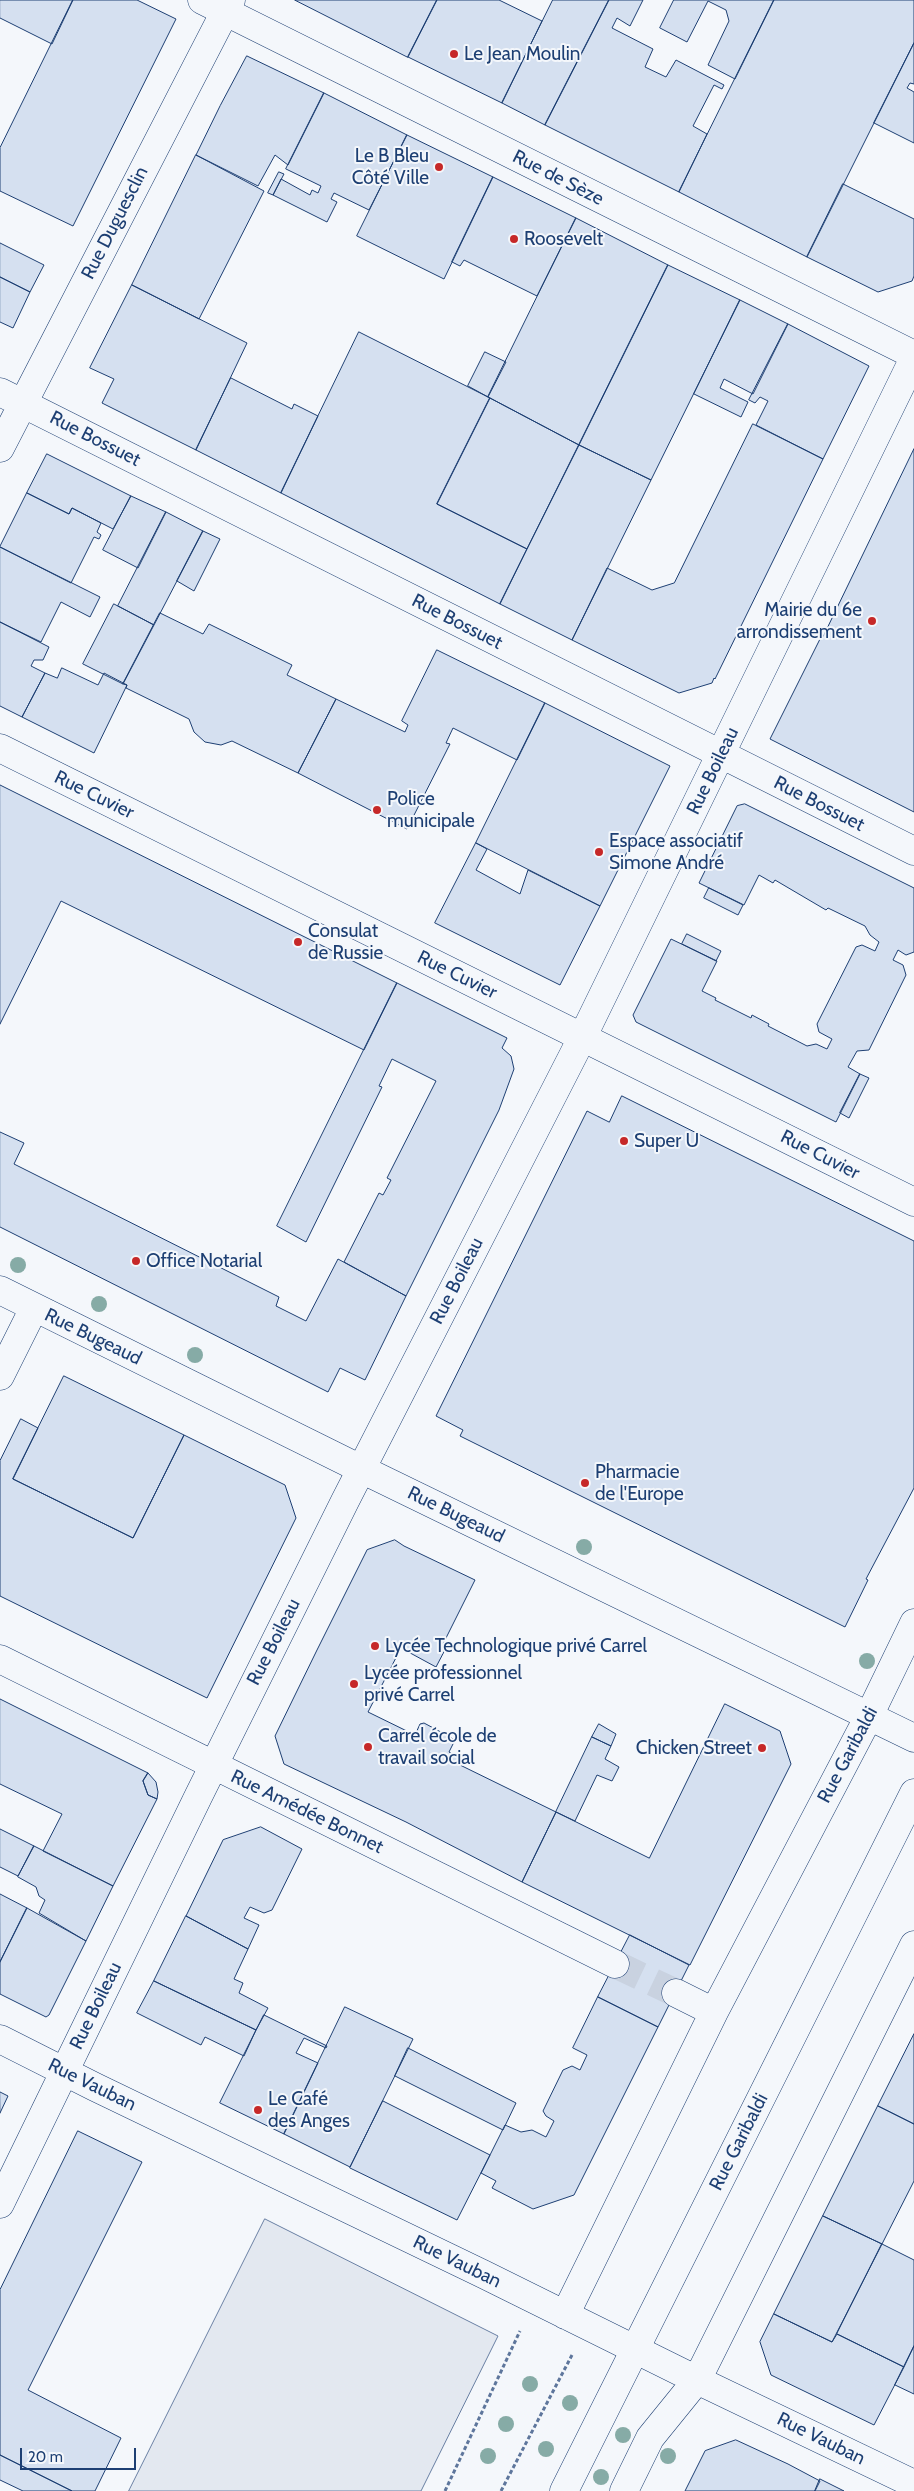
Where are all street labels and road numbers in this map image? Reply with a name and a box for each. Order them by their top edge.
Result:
street label: Rue de Sèze [509,145,607,211]
street label: Rue Duguesclin [77,163,153,283]
street label: Rue Bossuet [46,406,144,472]
street label: Rue Bossuet [408,589,506,655]
street label: Rue Boileau [682,724,744,818]
street label: Rue Cuvier [51,766,137,824]
street label: Rue Bossuet [770,771,868,837]
street label: Rue Cuvier [414,946,500,1004]
street label: Rue Cuvier [777,1125,863,1185]
street label: Rue Boileau [425,1234,489,1328]
street label: Rue Bugeaud [41,1304,145,1370]
street label: Rue Bugeaud [404,1482,508,1548]
street label: Rue Boileau [242,1595,306,1689]
street label: Rue Garibaldi [813,1703,883,1807]
street label: Rue Amédée Bonnet [227,1765,387,1859]
street label: Rue Boileau [65,1959,127,2053]
street label: Rue Vauban [44,2054,140,2116]
street label: Rue Garibaldi [705,2090,773,2194]
street label: Rue Vauban [409,2231,505,2293]
street label: Rue Vauban [773,2408,869,2470]

